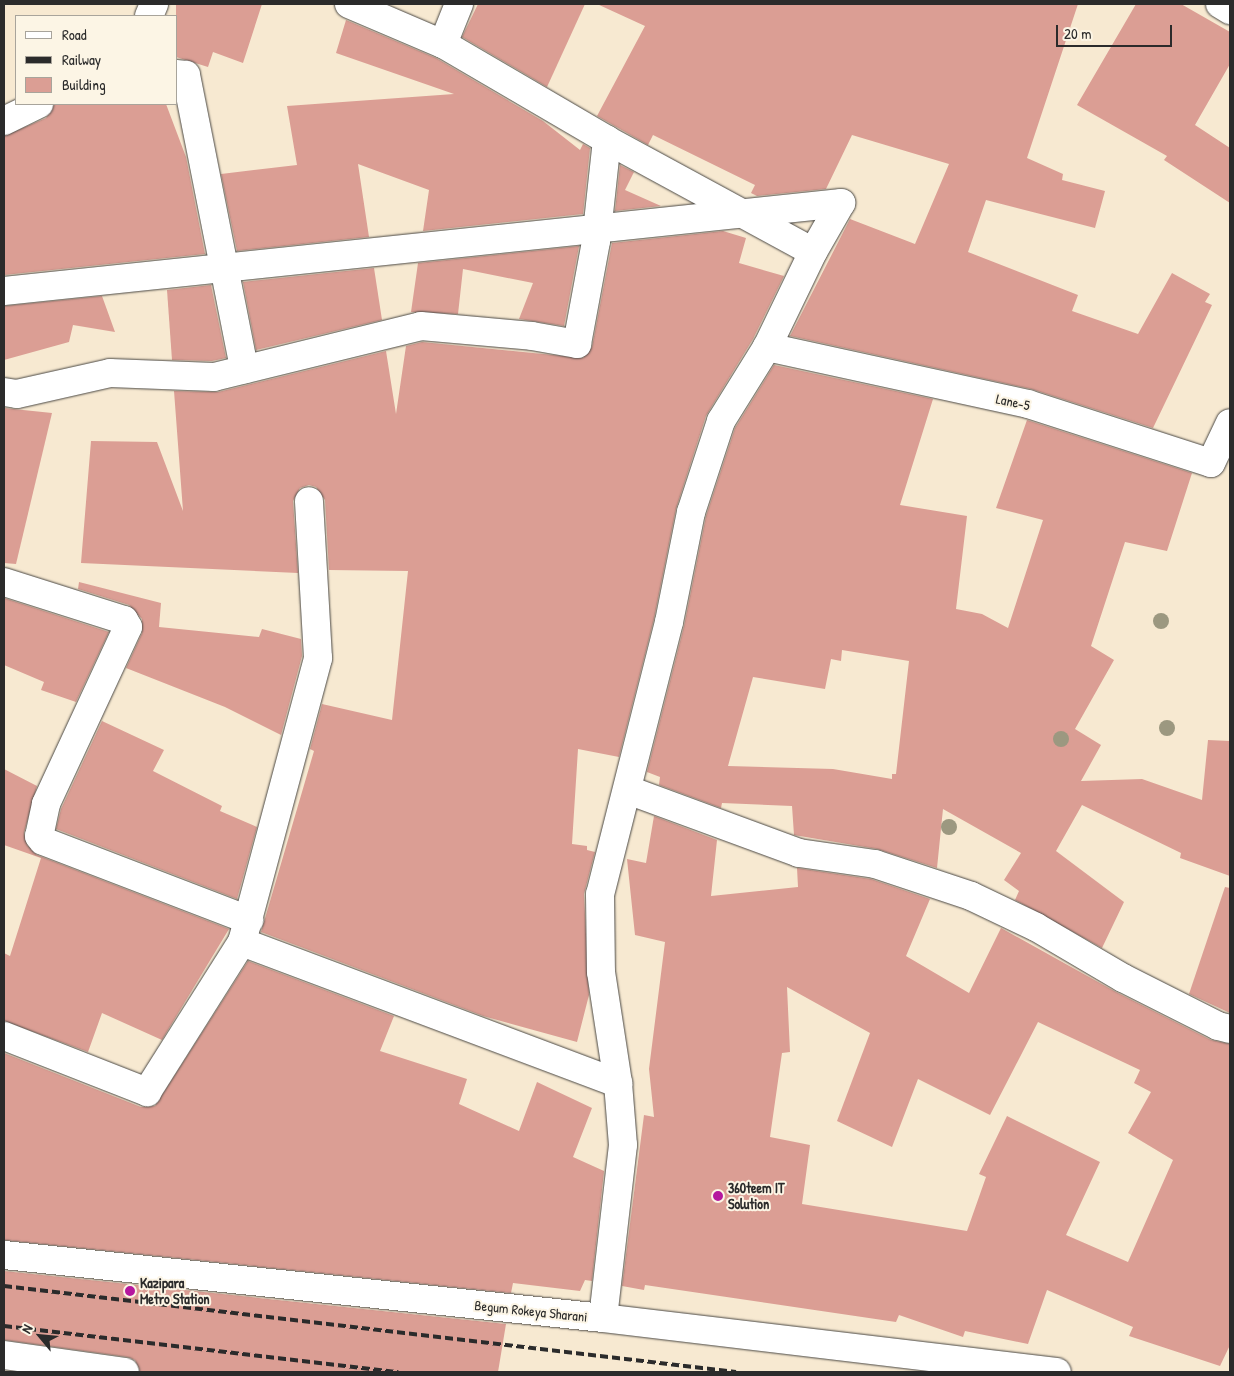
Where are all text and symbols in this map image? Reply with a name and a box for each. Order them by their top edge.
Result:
legend [15,15,178,105]
scale bar [1059,15,1175,47]
text: 20 m [1064,23,1091,44]
text: Road [62,24,87,45]
text: Railway [62,49,101,70]
text: Building [62,74,106,95]
street label: Lane-5 [995,390,1031,414]
place label: 360teem IT Solution [728,1180,785,1212]
marker: 360teem IT Solution [712,1190,724,1202]
place label: Kazipara Metro Station [140,1275,210,1308]
marker: Kazipara Metro Station [124,1285,136,1297]
street label: Begum Rokeya Sharani [474,1297,588,1325]
north arrow [15,1311,65,1361]
text: N [16,1321,36,1336]

